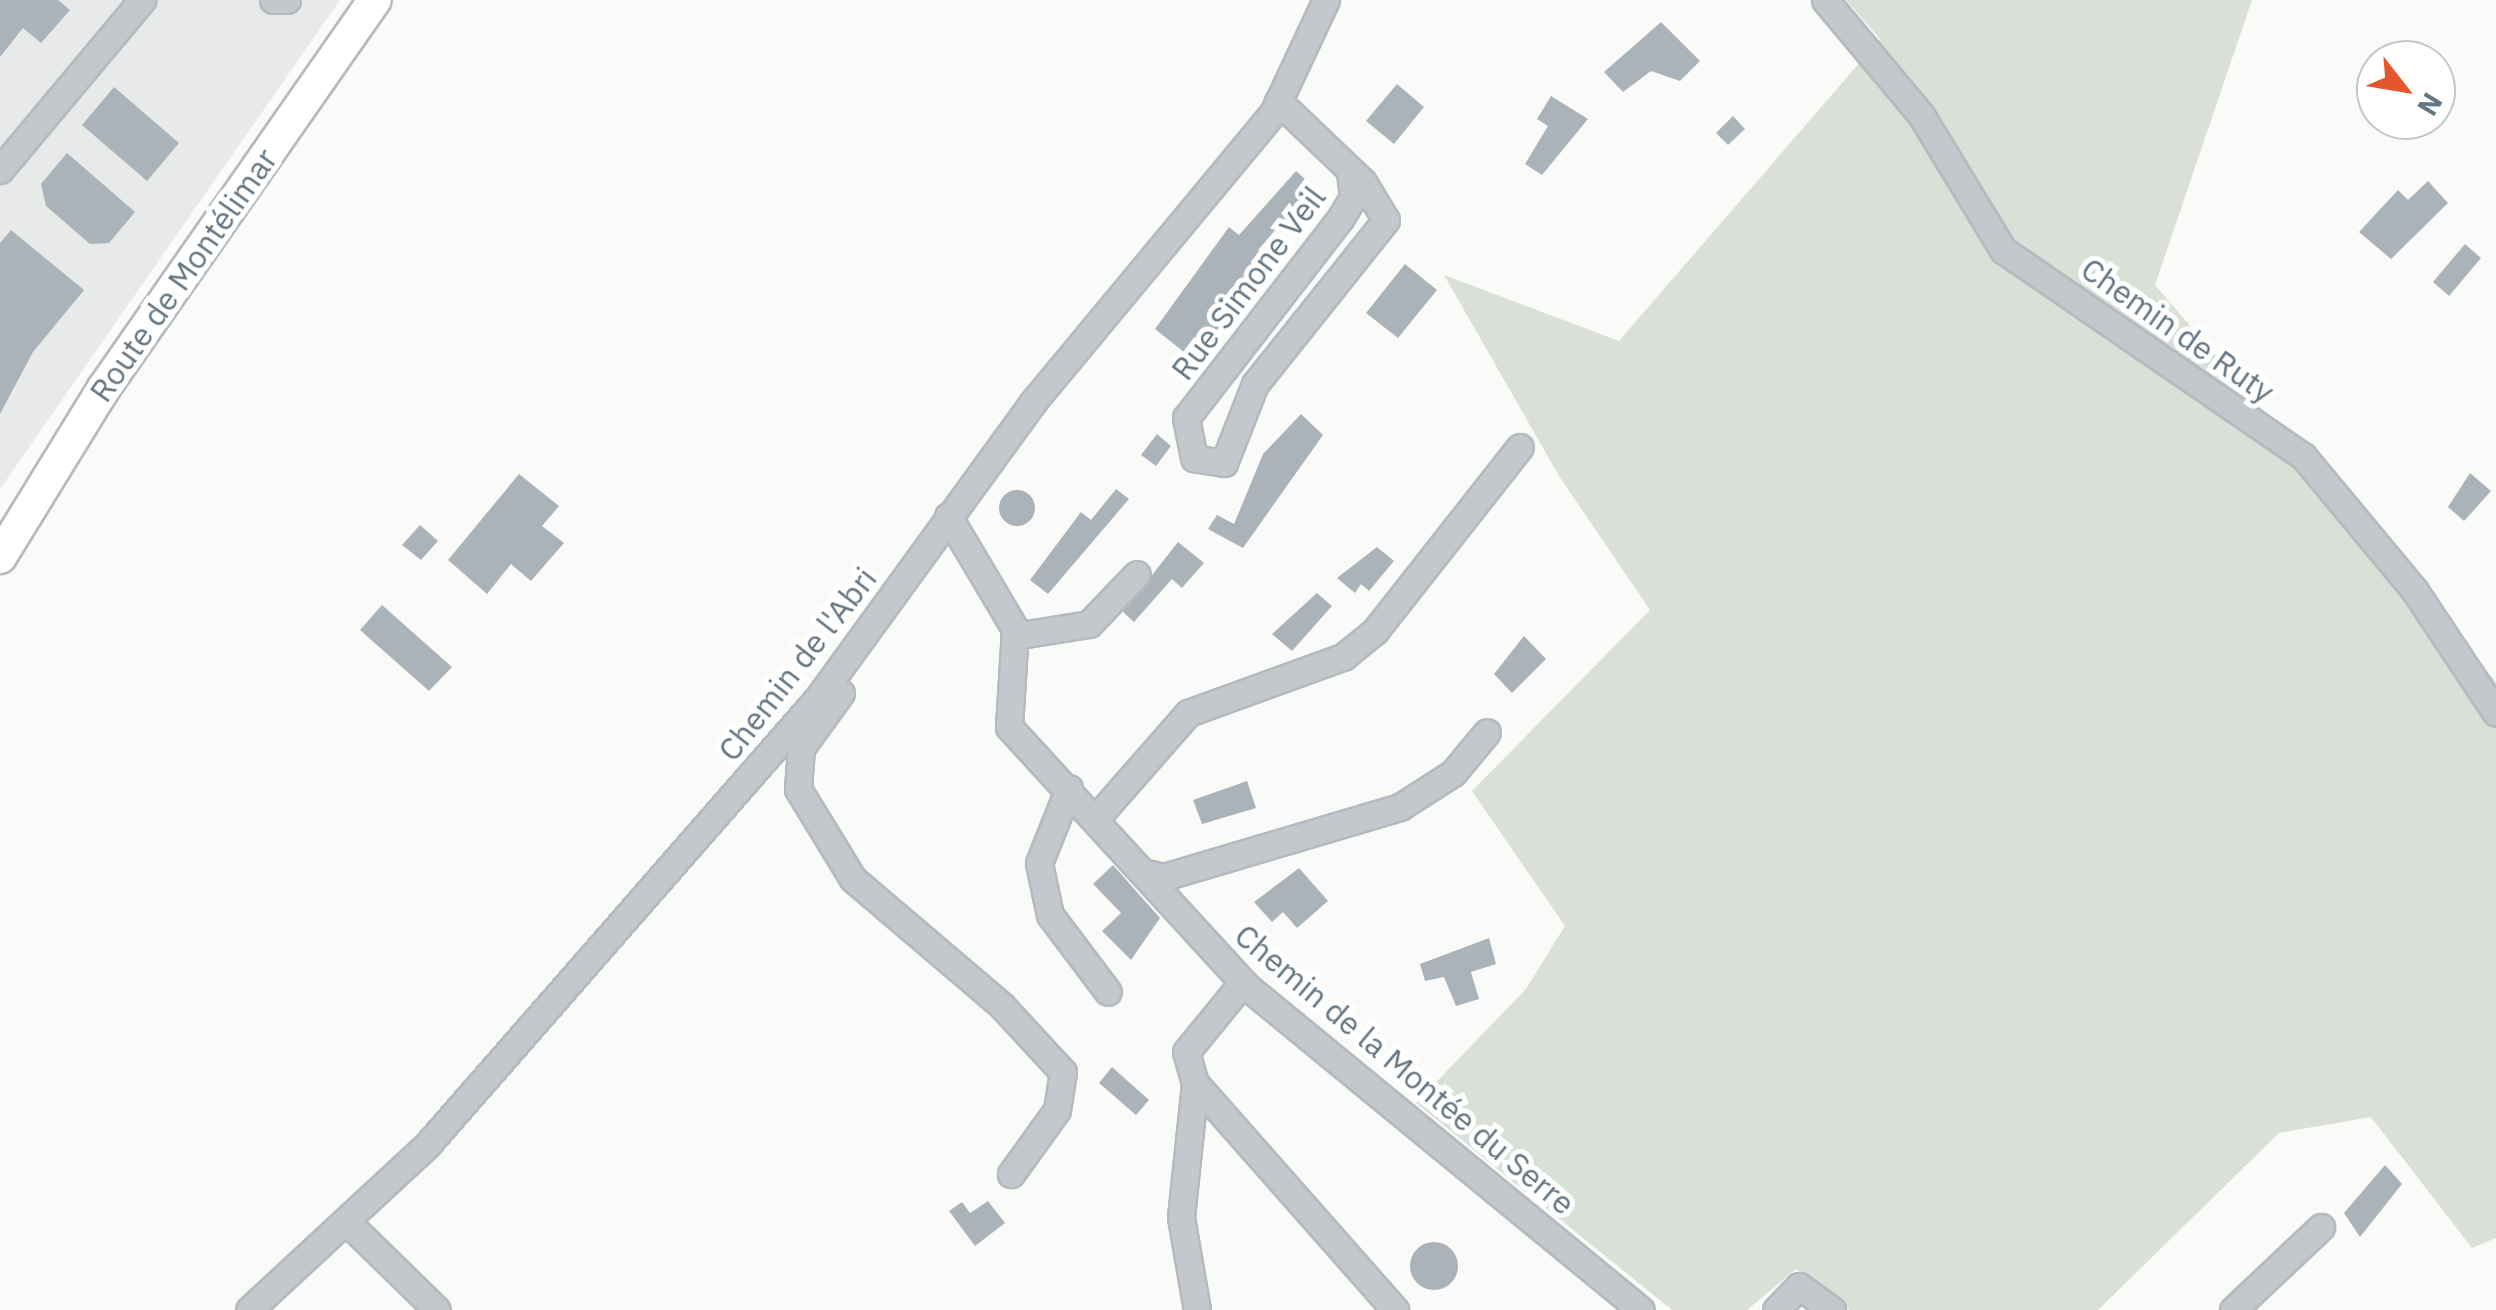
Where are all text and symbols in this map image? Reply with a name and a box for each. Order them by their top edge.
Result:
north arrow [2356,40,2456,140]
text: N [2409,86,2452,123]
street label: Route de Montélimar [81,141,285,409]
street label: Rue Simone Veil [1163,179,1333,387]
street label: Chemin de Ruty [2074,249,2282,411]
street label: Chemin de l'Abri [710,560,884,768]
street label: Chemin de la Montée du Serre [1227,916,1583,1222]

